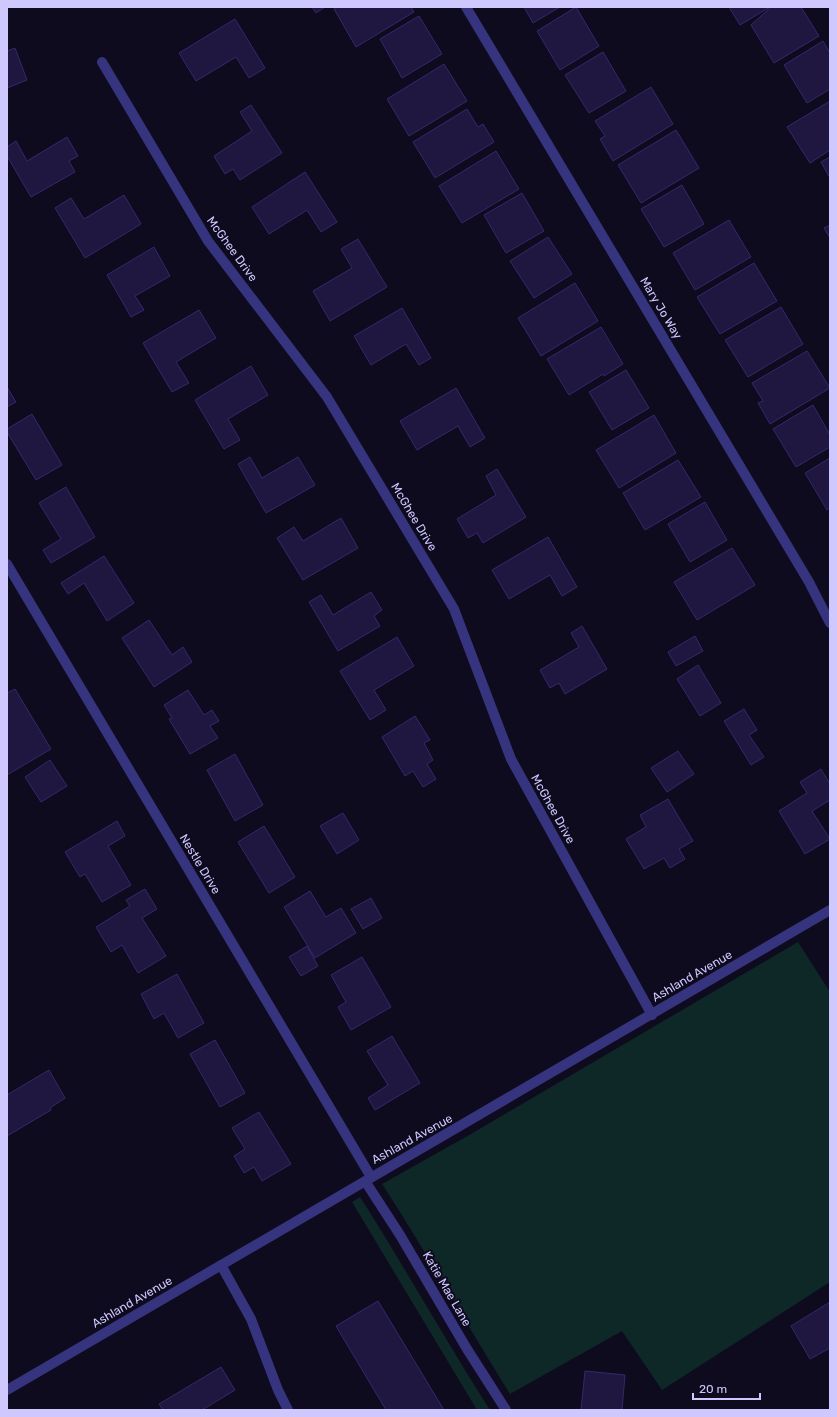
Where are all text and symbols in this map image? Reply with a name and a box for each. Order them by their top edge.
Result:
street label: McGhee Drive [204,214,260,284]
street label: Mary Jo Way [637,275,685,342]
street label: McGhee Drive [388,480,440,554]
street label: McGhee Drive [528,772,578,846]
street label: Nestle Drive [177,832,223,897]
street label: Ashland Avenue [649,947,735,1005]
street label: Ashland Avenue [369,1111,455,1167]
street label: Katie Mae Lane [420,1249,474,1329]
street label: Ashland Avenue [89,1273,175,1331]
scale bar [693,1375,760,1401]
text: 20 m [699,1382,727,1396]

